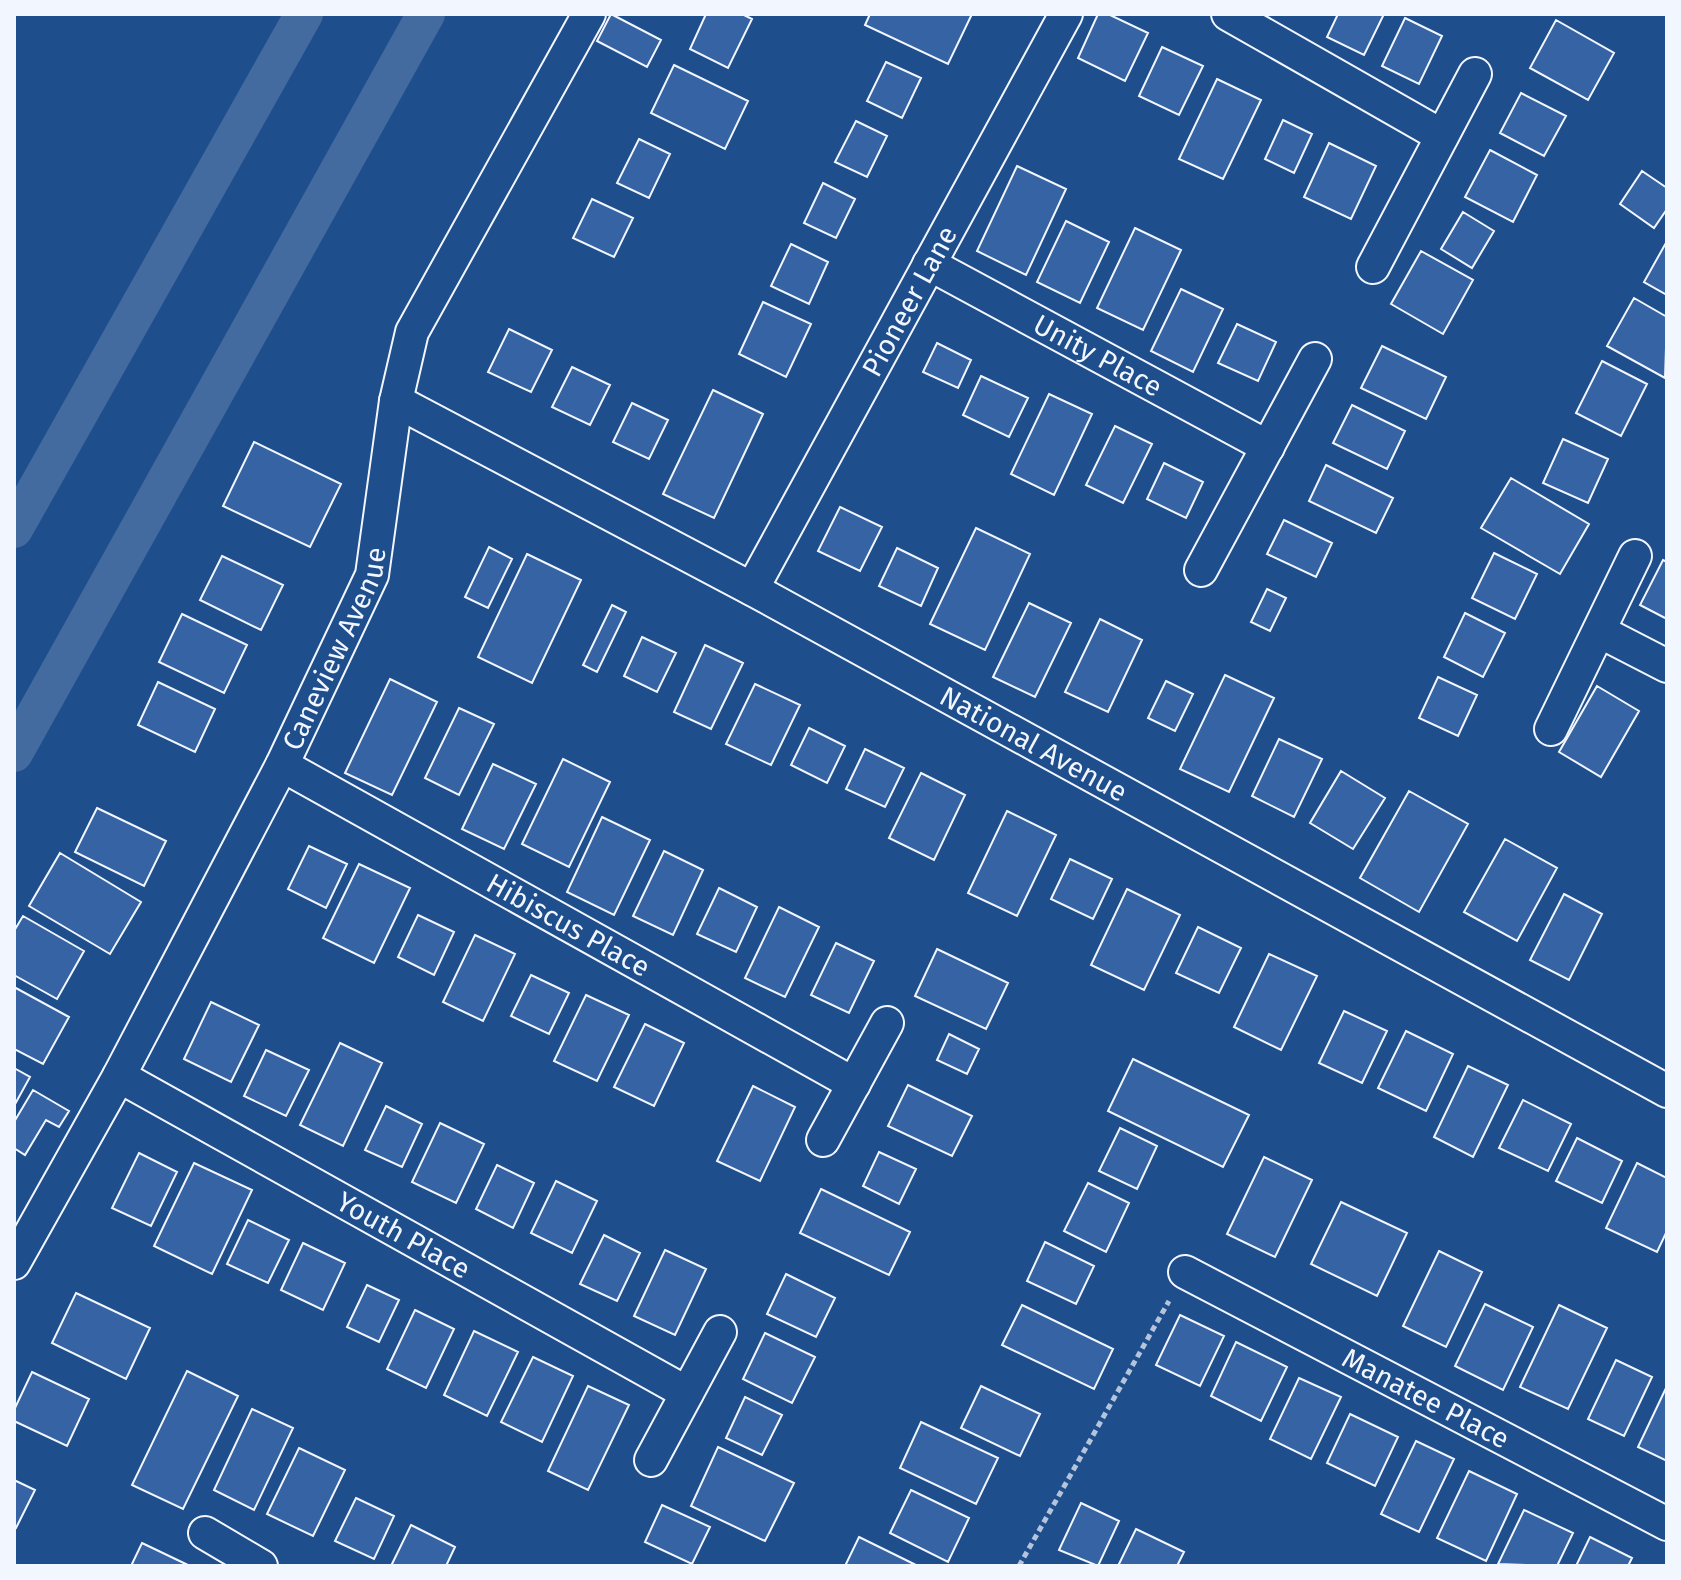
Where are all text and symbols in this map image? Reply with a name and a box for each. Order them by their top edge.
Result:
street label: Pioneer Lane [855,220,964,382]
street label: Unity Place [1028,307,1168,403]
street label: Caneview Avenue [275,545,392,755]
street label: National Avenue [934,679,1133,808]
street label: Hibiscus Place [481,866,656,983]
street label: Youth Place [331,1184,476,1285]
street label: Manatee Place [1337,1341,1515,1455]

